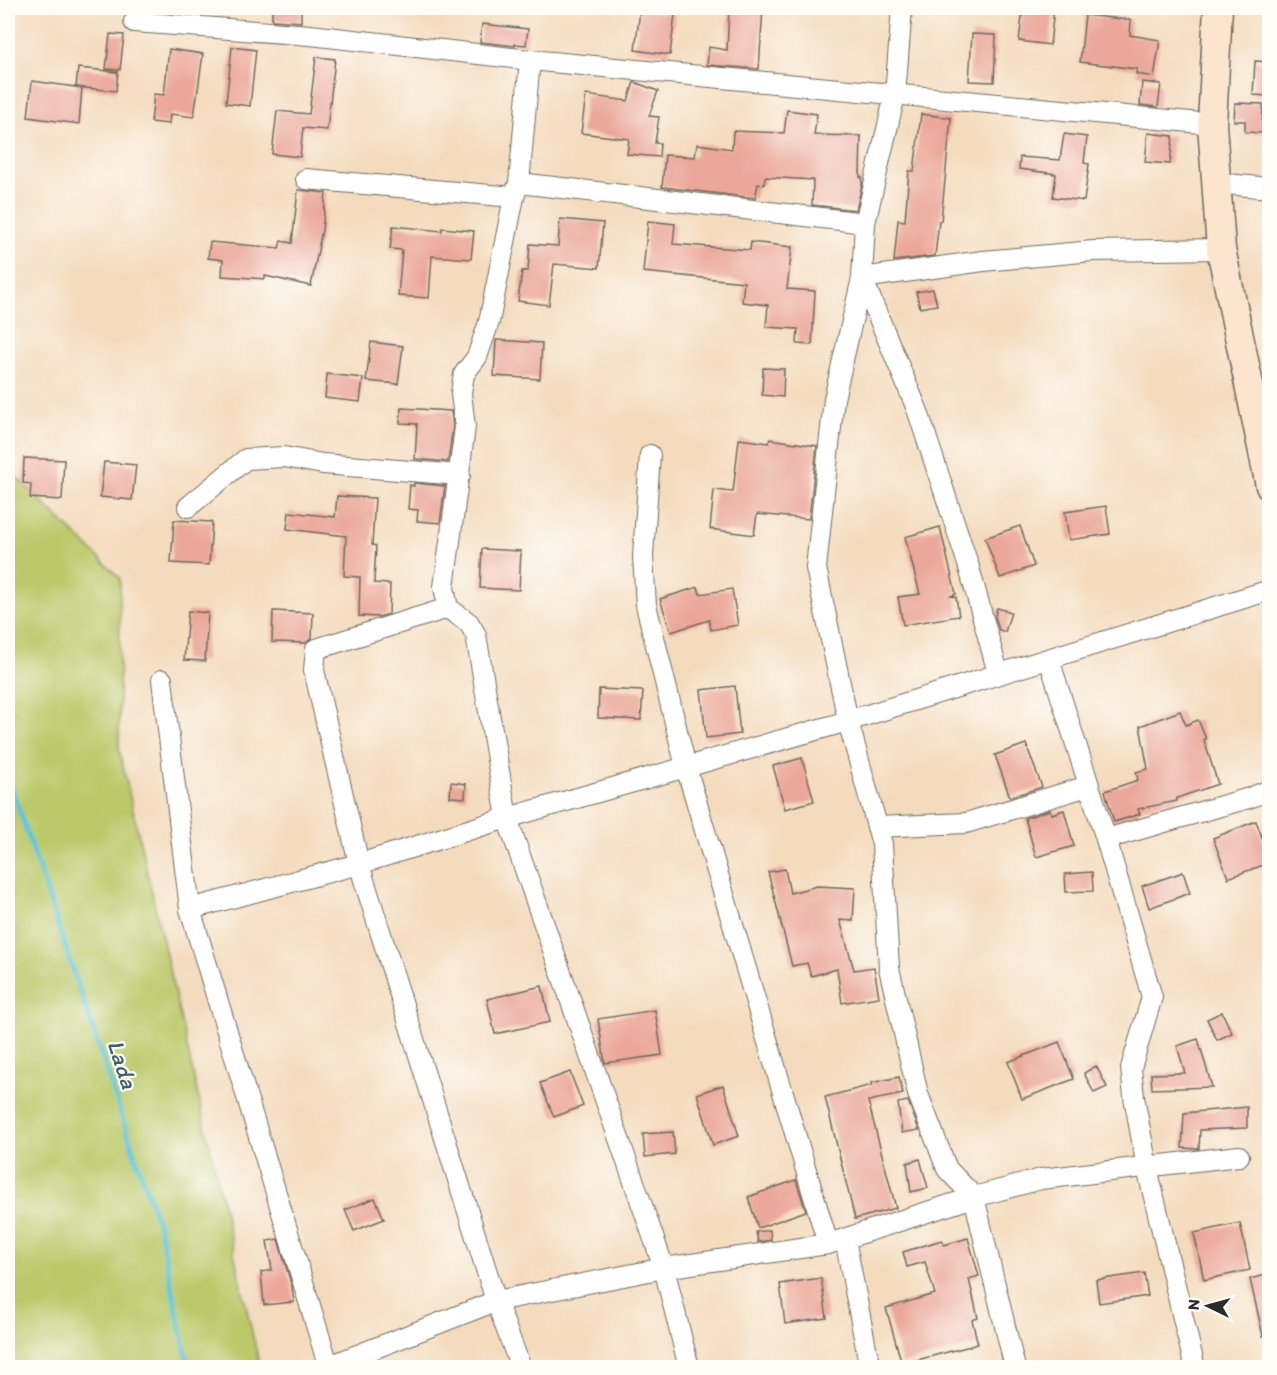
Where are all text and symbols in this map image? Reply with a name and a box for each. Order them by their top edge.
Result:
water label: Lada [102,1036,145,1093]
north arrow [1178,1276,1238,1336]
text: N [1184,1299,1203,1311]

